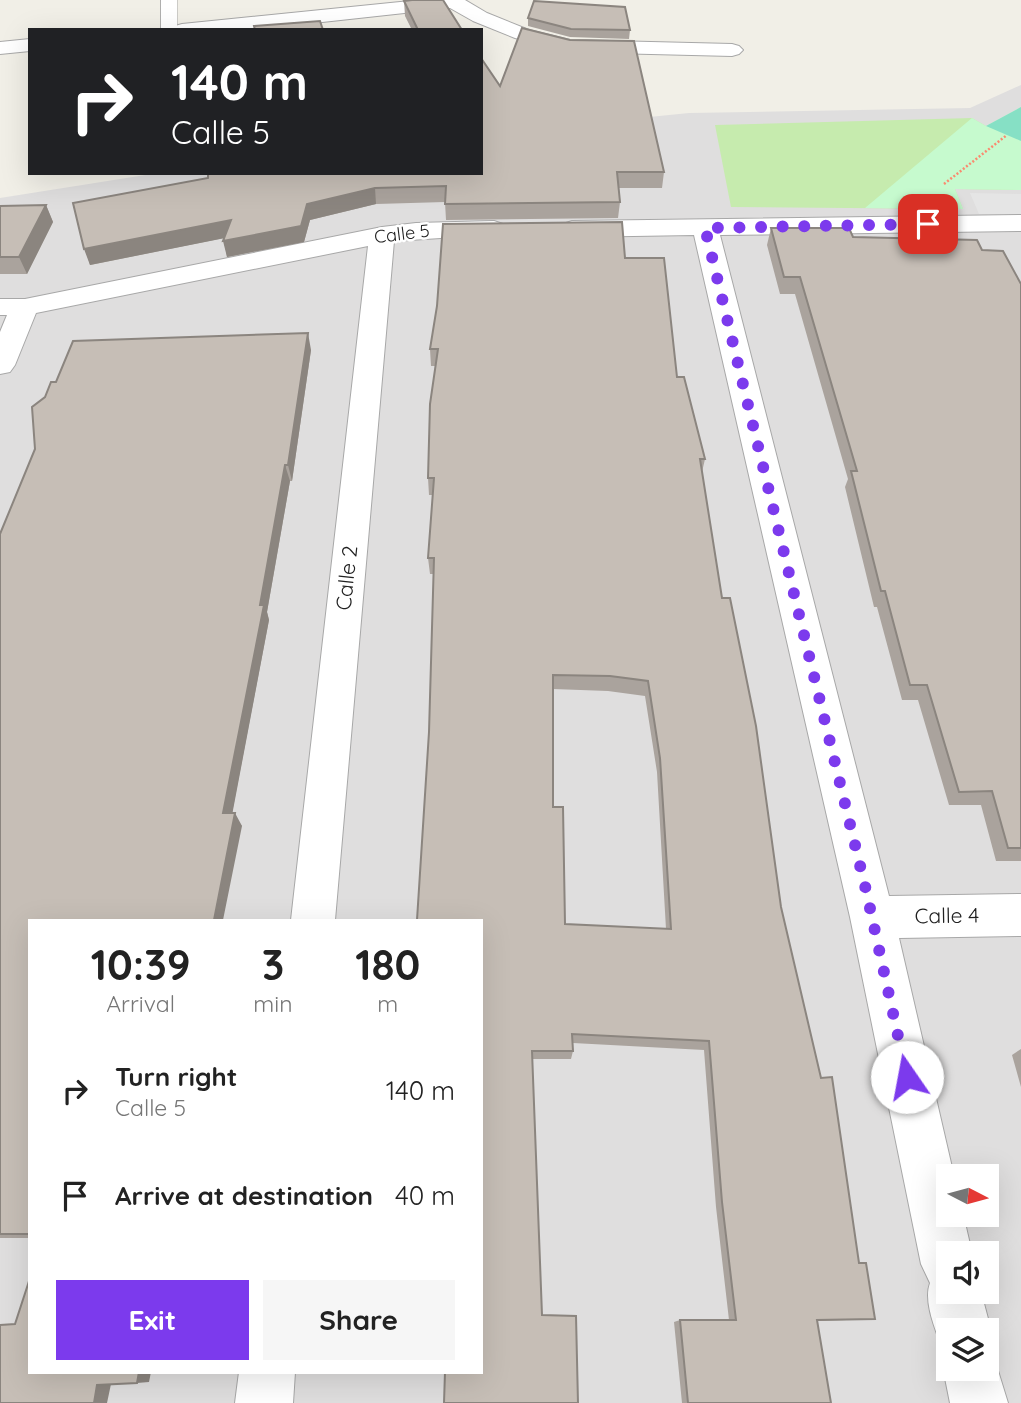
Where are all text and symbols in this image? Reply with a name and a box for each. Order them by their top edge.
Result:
text: 140 m [171,51,308,112]
icon: right [56,56,147,147]
text: Calle 5 [171,112,270,152]
pin [898,194,958,254]
icon: arrive [909,205,947,243]
street label: Calle 5 [373,219,431,248]
street label: Calle 2 [330,544,362,612]
street label: Calle 4 [914,901,979,929]
text: 10:39 [91,938,191,991]
text: 3 [262,938,284,991]
text: 180 [355,938,420,991]
text: Arrival [106,989,175,1018]
text: min [253,989,293,1018]
text: m [377,989,398,1018]
position arrow [870,1040,944,1114]
text: Turn right [115,1060,237,1093]
icon: right [56,1072,94,1110]
text: 140 m [386,1074,455,1107]
text: Calle 5 [115,1093,186,1122]
north arrow [936,1164,999,1227]
map controls [936,1164,999,1381]
icon: arrive [56,1177,94,1215]
text: Arrive at destination [115,1179,373,1212]
text: 40 m [395,1179,455,1212]
button: sound [936,1241,999,1304]
button: Exit [56,1280,249,1360]
button: Share [263,1280,455,1360]
button: layers [936,1318,999,1381]

